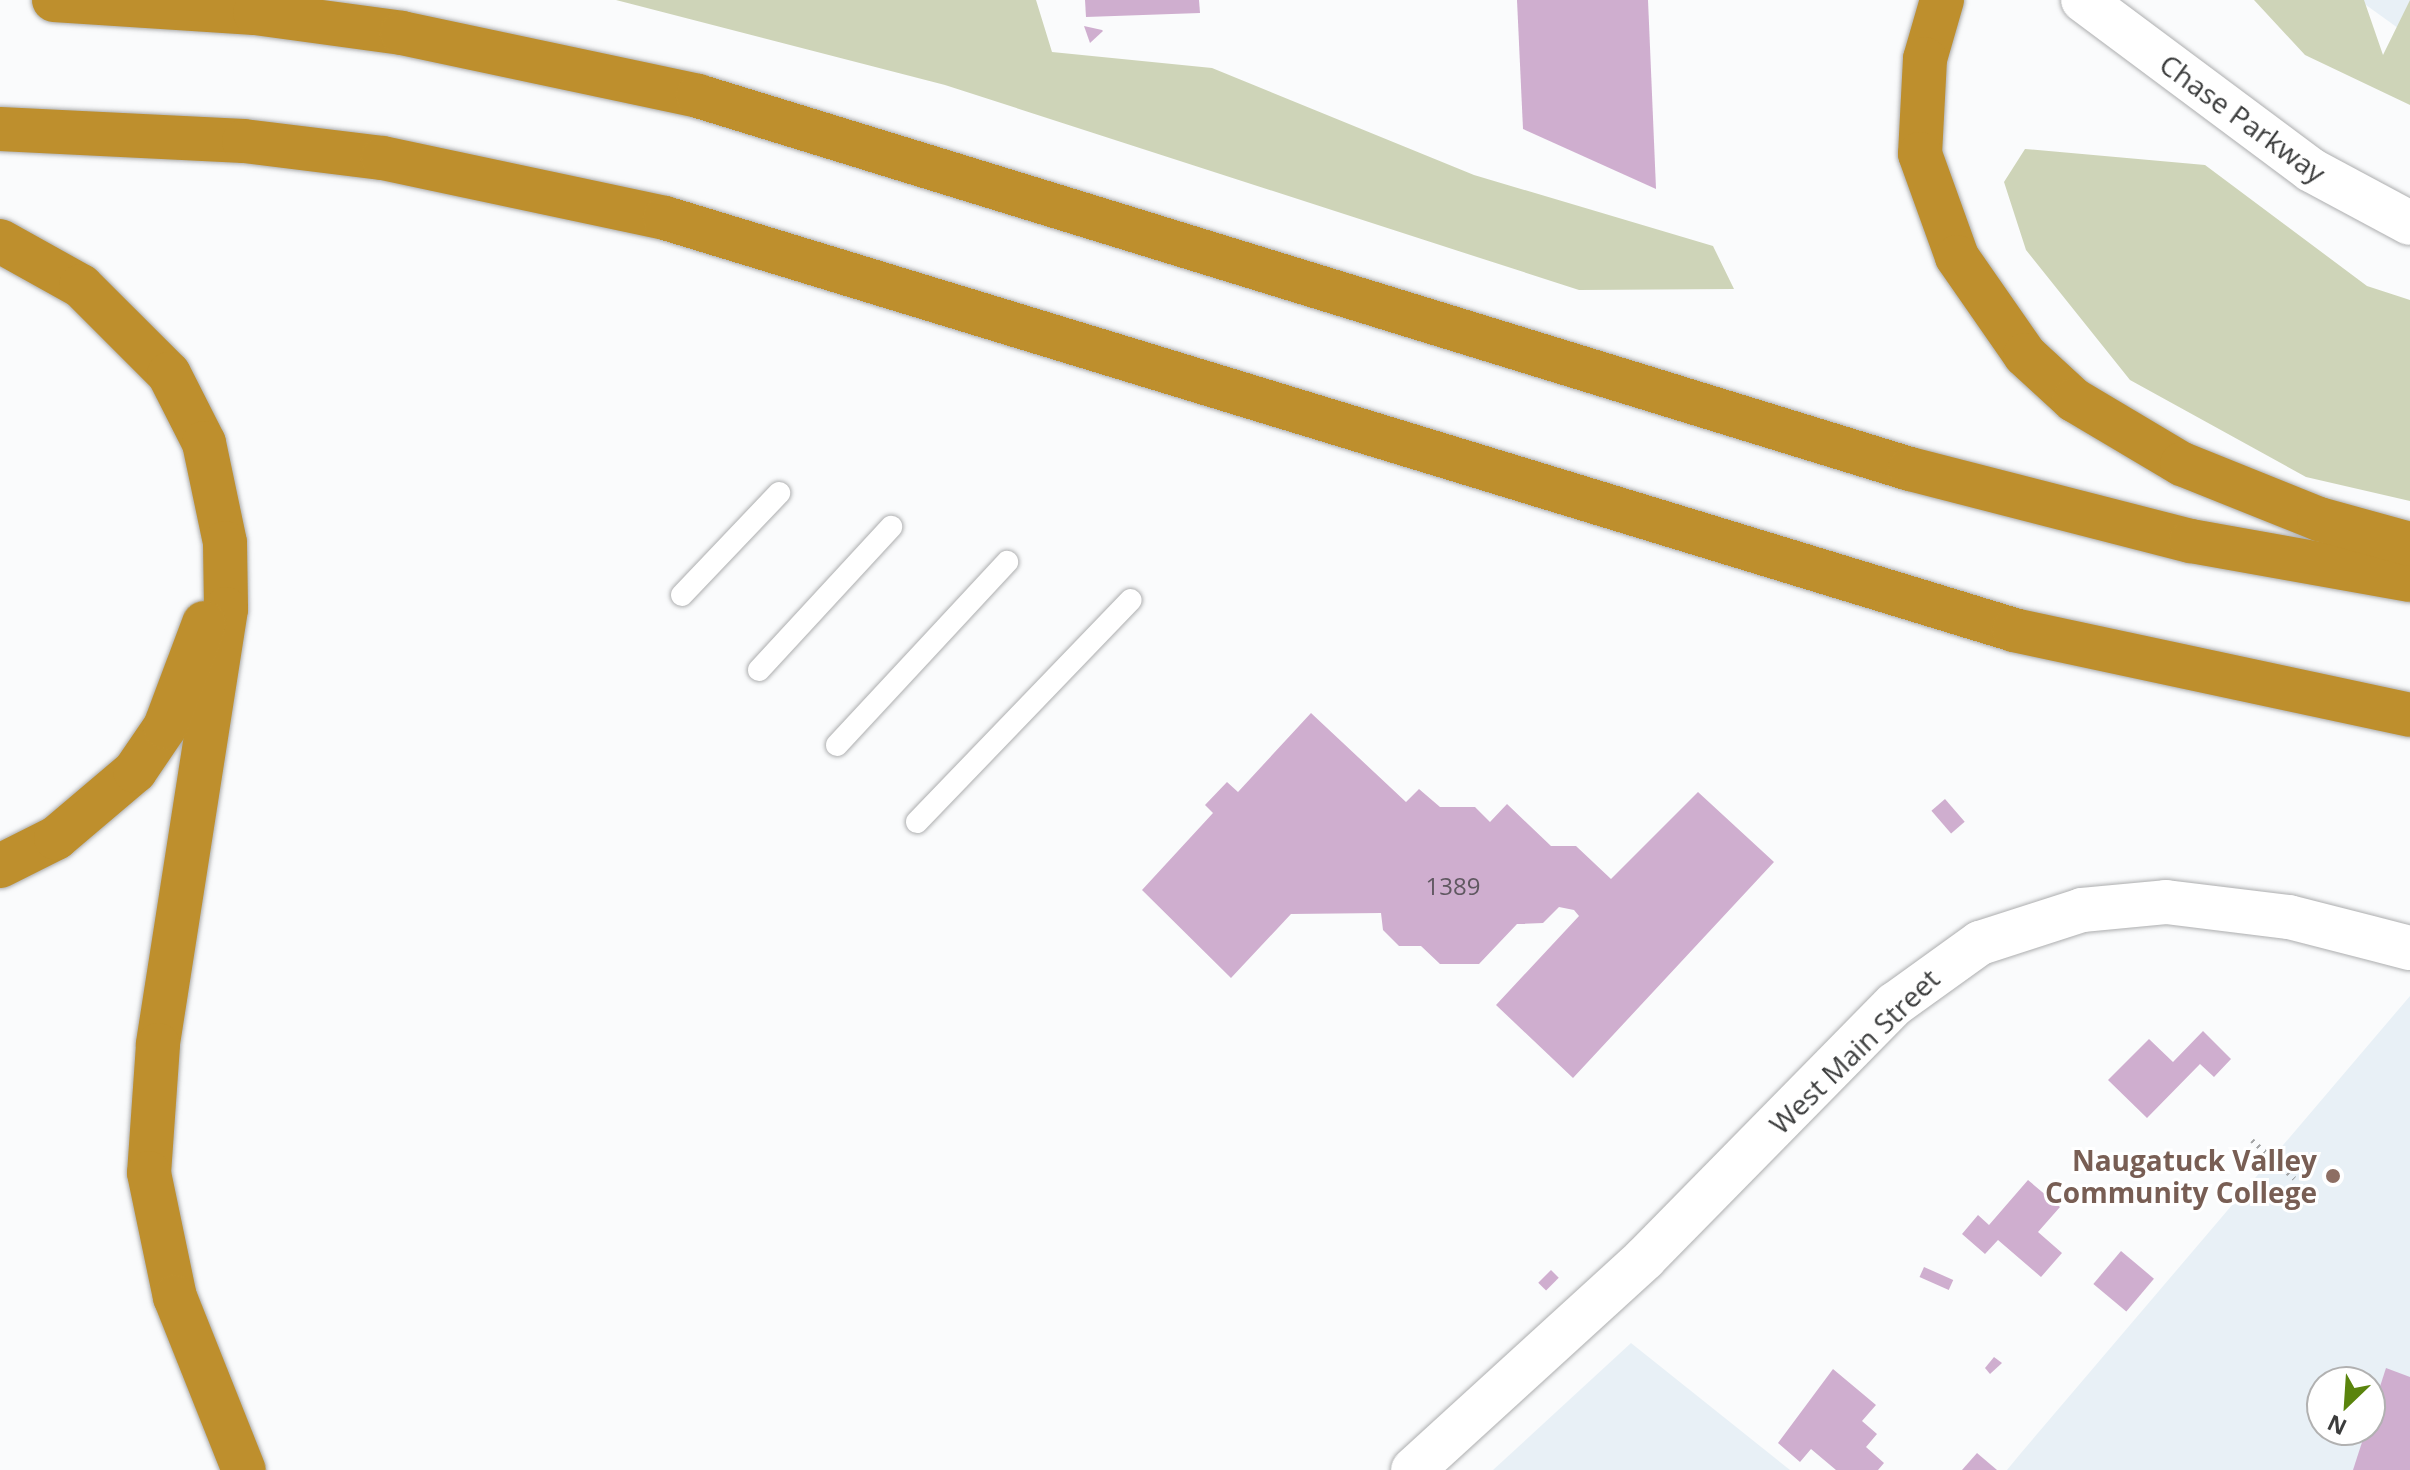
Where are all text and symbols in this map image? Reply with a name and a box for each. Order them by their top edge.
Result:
street label: Chase Parkway [2154,47,2332,189]
house number: 1389 [1426,872,1480,900]
street label: West Main Street [1762,962,1946,1140]
place label: Naugatuck Valley Community College [2045,1143,2317,1209]
marker: Naugatuck Valley Community College [2324,1167,2342,1185]
north arrow [2306,1366,2386,1446]
text: N [2322,1409,2351,1443]

